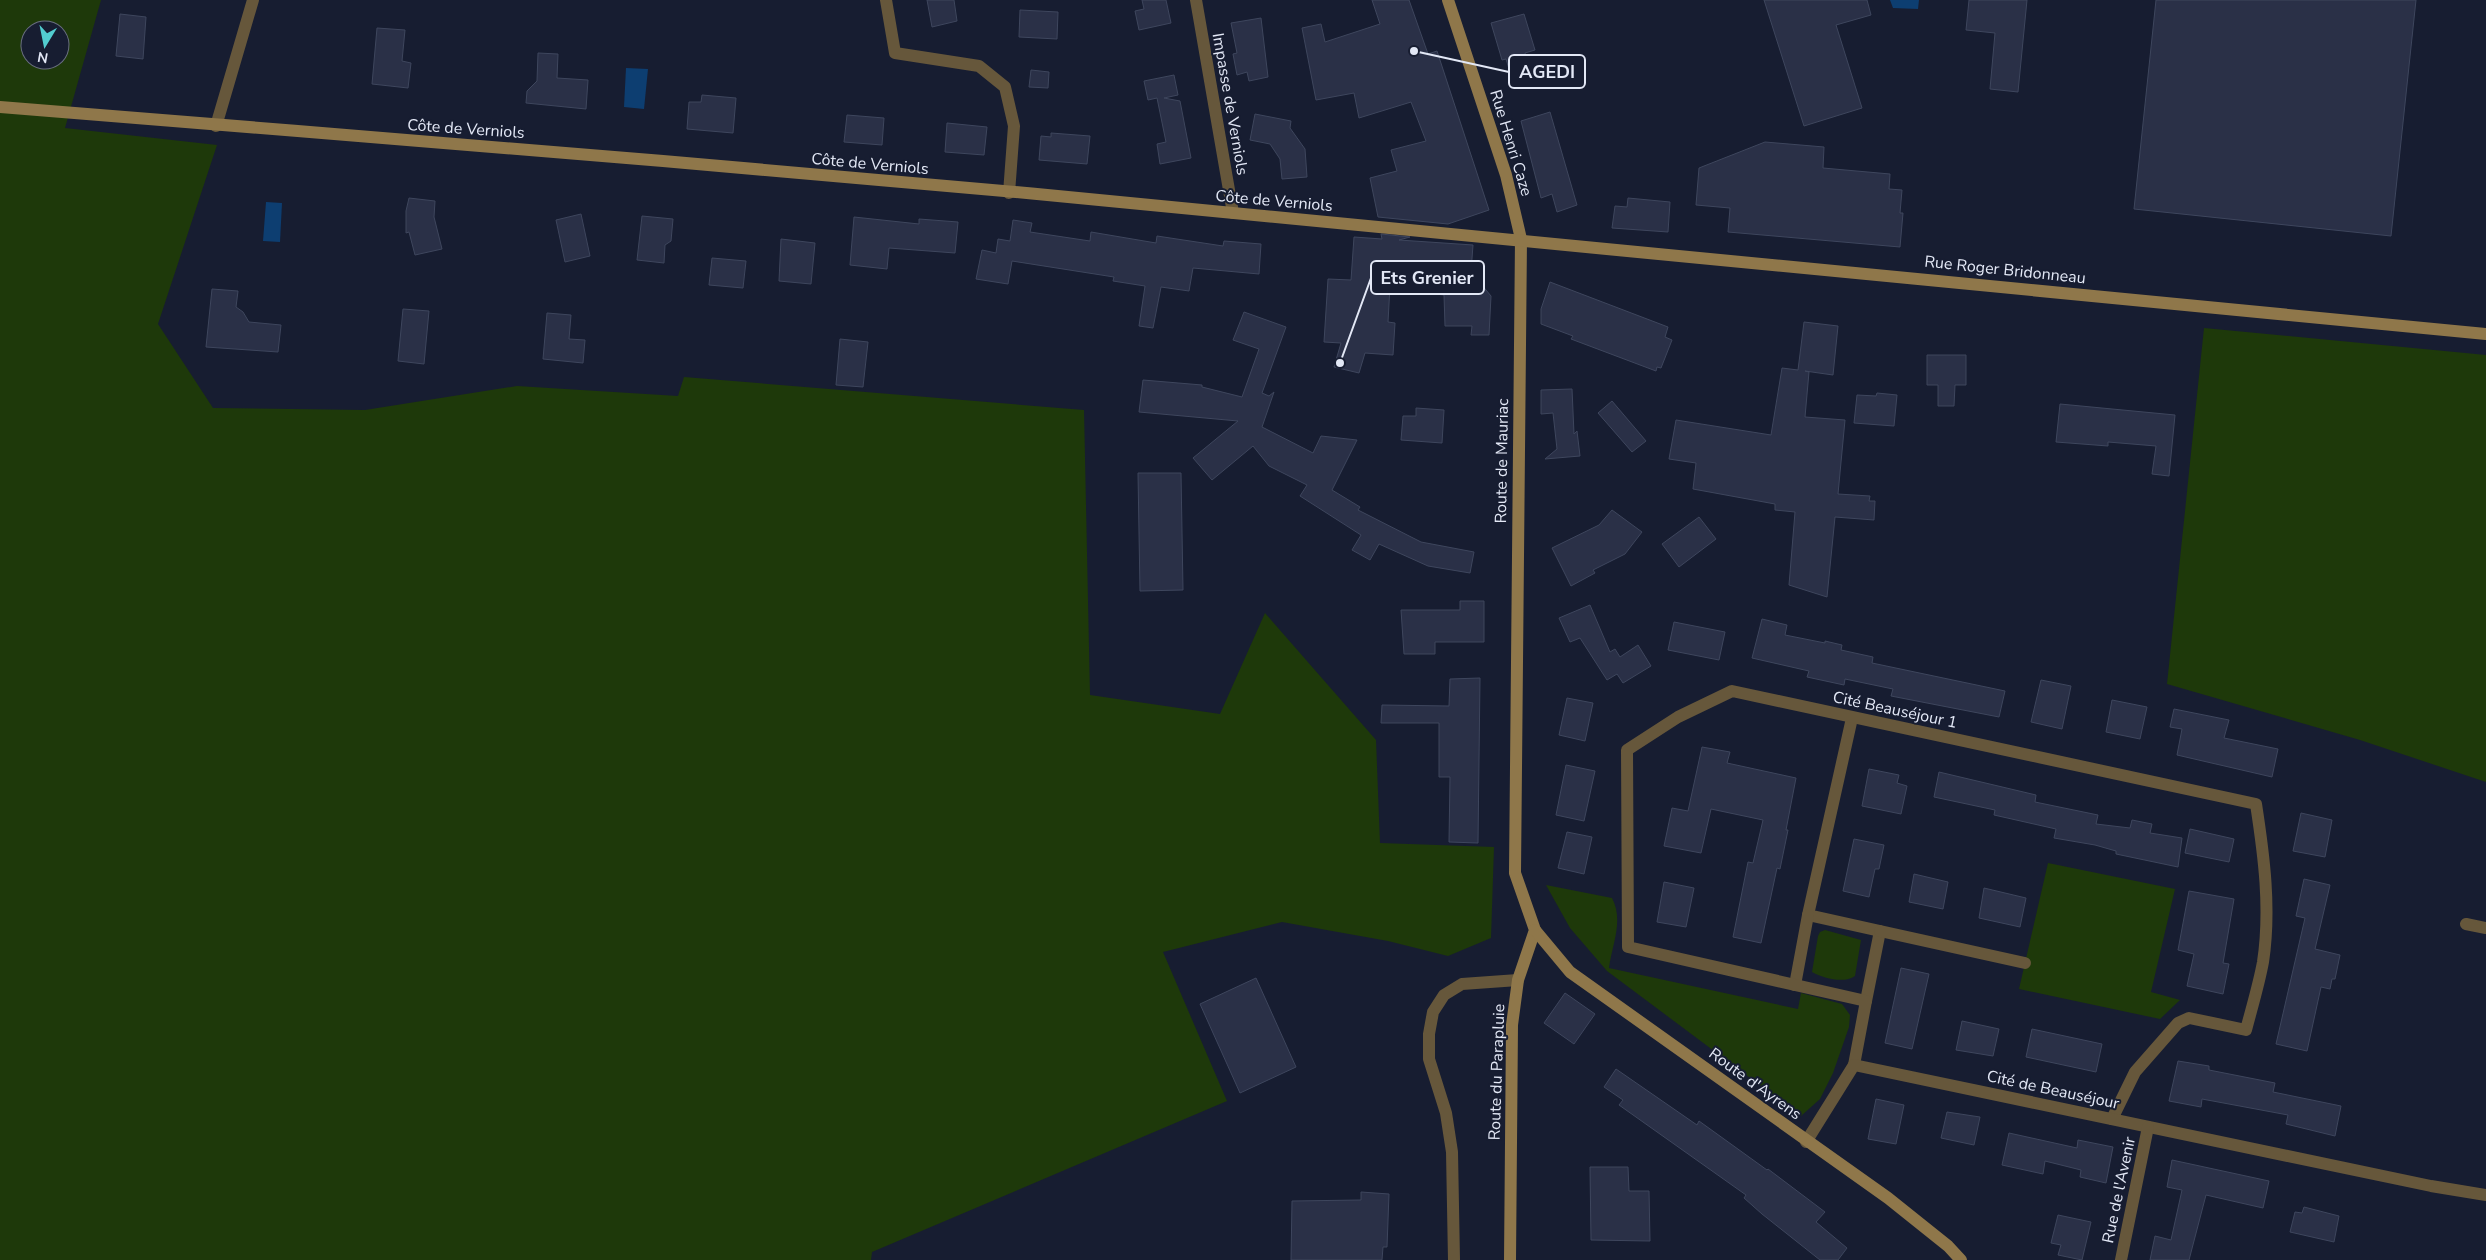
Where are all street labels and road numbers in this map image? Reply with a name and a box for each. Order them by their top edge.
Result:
street label: Impasse de Verniols [1207,31,1253,177]
street label: Rue Henri Caze [1484,87,1538,199]
street label: Côte de Verniols [407,114,525,144]
street label: Côte de Verniols [811,148,929,180]
street label: Côte de Verniols [1215,185,1333,217]
street label: Rue Roger Bridonneau [1923,251,2087,289]
street label: Route de Mauriac [1490,398,1514,524]
street label: Cité Beauséjour 1 [1831,686,1959,734]
street label: Route du Parapluie [1484,1003,1510,1141]
street label: Route d'Ayrens [1704,1043,1806,1125]
street label: Cité de Beauséjour [1985,1065,2122,1115]
street label: Rue de l'Avenir [2097,1134,2141,1245]

